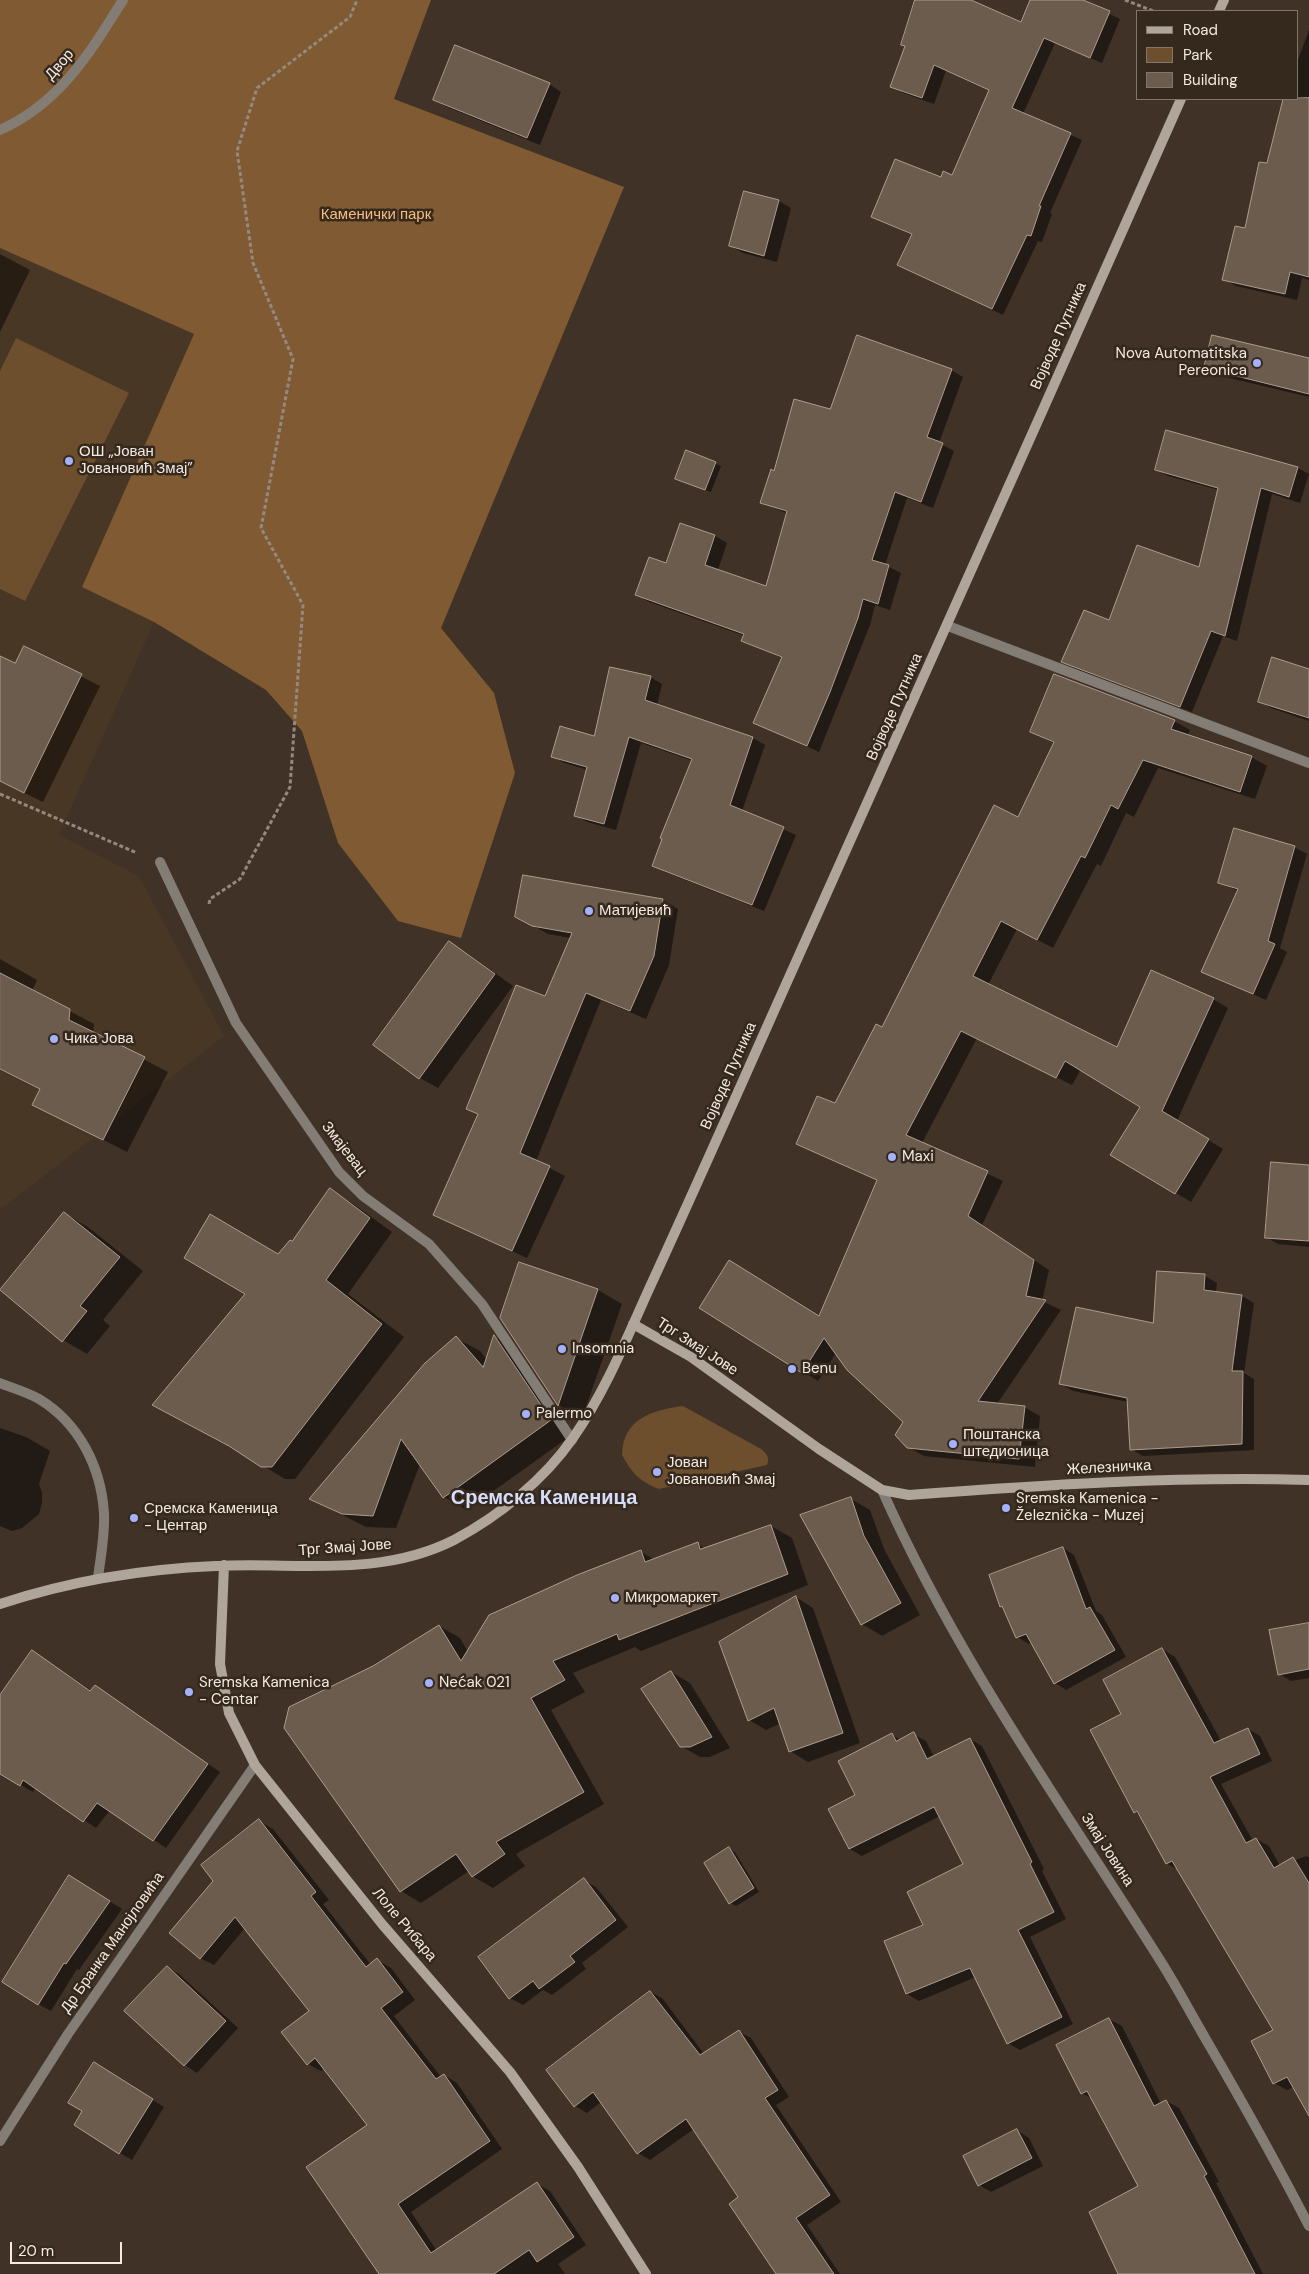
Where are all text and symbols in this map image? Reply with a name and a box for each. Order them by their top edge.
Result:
legend [1136,10,1299,100]
text: Road [1183,20,1218,40]
text: Park [1183,45,1213,65]
street label: Двор [42,46,78,84]
text: Building [1183,70,1238,90]
park label: Каменички парк [321,206,431,224]
street label: Војводе Путника [1027,280,1091,392]
place label: Nova Automatitska Pereonica [1116,345,1247,380]
marker: Nova Automatitska Pereonica [1251,357,1263,369]
place label: ОШ „Јован Јовановић Змај” [79,443,193,478]
marker: ОШ „Јован Јовановић Змај” [63,455,75,467]
street label: Војводе Путника [863,651,927,763]
place label: Матијевић [599,902,671,920]
marker: Матијевић [583,905,595,917]
street label: Војводе Путника [697,1020,761,1132]
place label: Чика Јова [64,1030,134,1048]
marker: Чика Јова [48,1033,60,1045]
street label: Змајевац [317,1118,371,1180]
place label: Maxi [902,1148,934,1166]
marker: Maxi [886,1151,898,1163]
street label: Трг Змај Јове [653,1314,741,1380]
place label: Insomnia [572,1340,634,1358]
marker: Insomnia [556,1343,568,1355]
place label: Benu [802,1360,837,1378]
marker: Benu [786,1363,798,1375]
place label: Palermo [536,1405,592,1423]
marker: Palermo [520,1408,532,1420]
place label: Поштанска штедионица [963,1426,1049,1461]
marker: Поштанска штедионица [947,1438,959,1450]
place label: Јован Јовановић Змај [667,1454,775,1489]
street label: Железничка [1066,1457,1152,1479]
marker: Јован Јовановић Змај [651,1466,663,1478]
district label: Сремска Каменица [451,1487,637,1511]
place label: Sremska Kamenica - Železnička - Muzej [1016,1490,1159,1525]
place label: Сремска Каменица - Центар [144,1500,278,1535]
marker: Sremska Kamenica - Železnička - Muzej [1000,1502,1012,1514]
marker: Сремска Каменица - Центар [128,1512,140,1524]
street label: Трг Змај Јове [298,1536,392,1560]
place label: Микромаркет [625,1589,718,1607]
marker: Микромаркет [609,1592,621,1604]
place label: Sremska Kamenica - Centar [199,1674,329,1709]
place label: Nećak 021 [439,1674,510,1692]
marker: Nećak 021 [423,1677,435,1689]
marker: Sremska Kamenica - Centar [183,1686,195,1698]
street label: Змај Јовина [1077,1810,1137,1890]
street label: Др Бранка Манојловића [58,1869,168,2017]
street label: Лоле Рибара [368,1885,440,1965]
scale bar [12,2232,125,2264]
text: 20 m [18,2241,54,2261]

